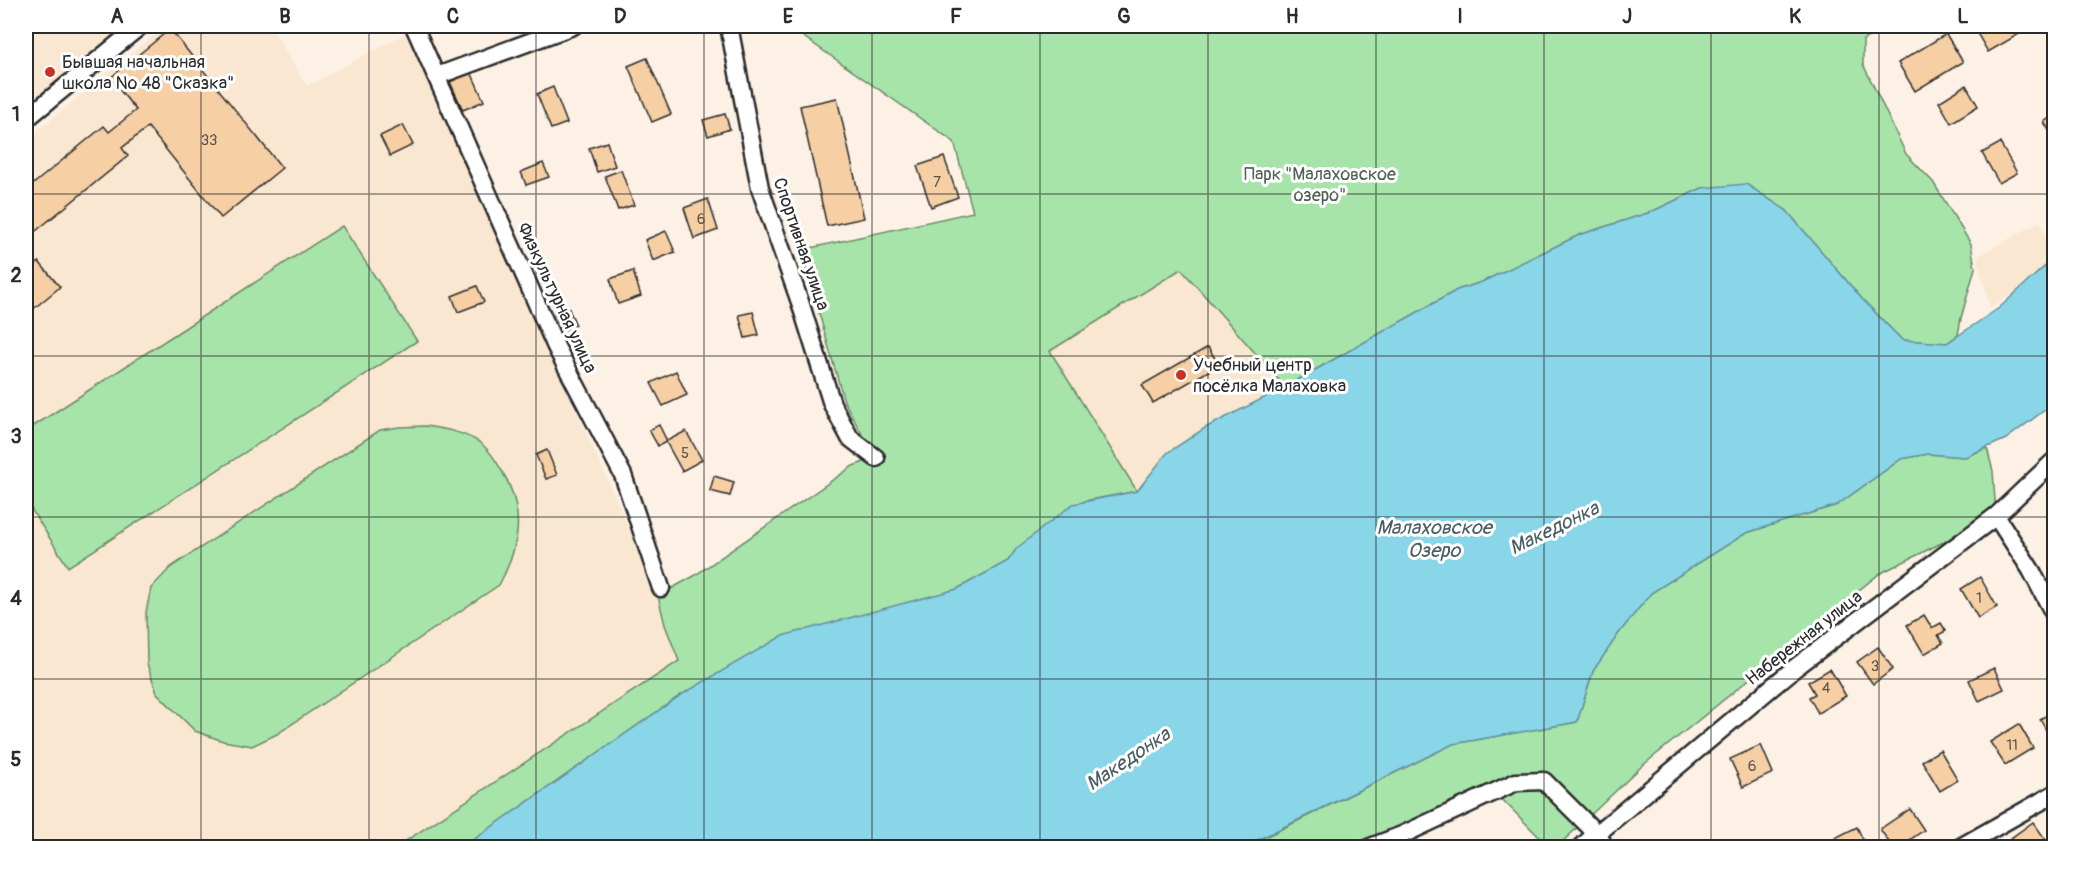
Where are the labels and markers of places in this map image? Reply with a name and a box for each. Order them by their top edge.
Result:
place label: Бывшая начальная школа № 48 "Сказка" [62,51,234,95]
marker: Бывшая начальная школа № 48 "Сказка" [43,65,57,79]
place label: Учебный центр посёлка Малаховка [1193,354,1346,398]
marker: Учебный центр посёлка Малаховка [1174,368,1188,382]

